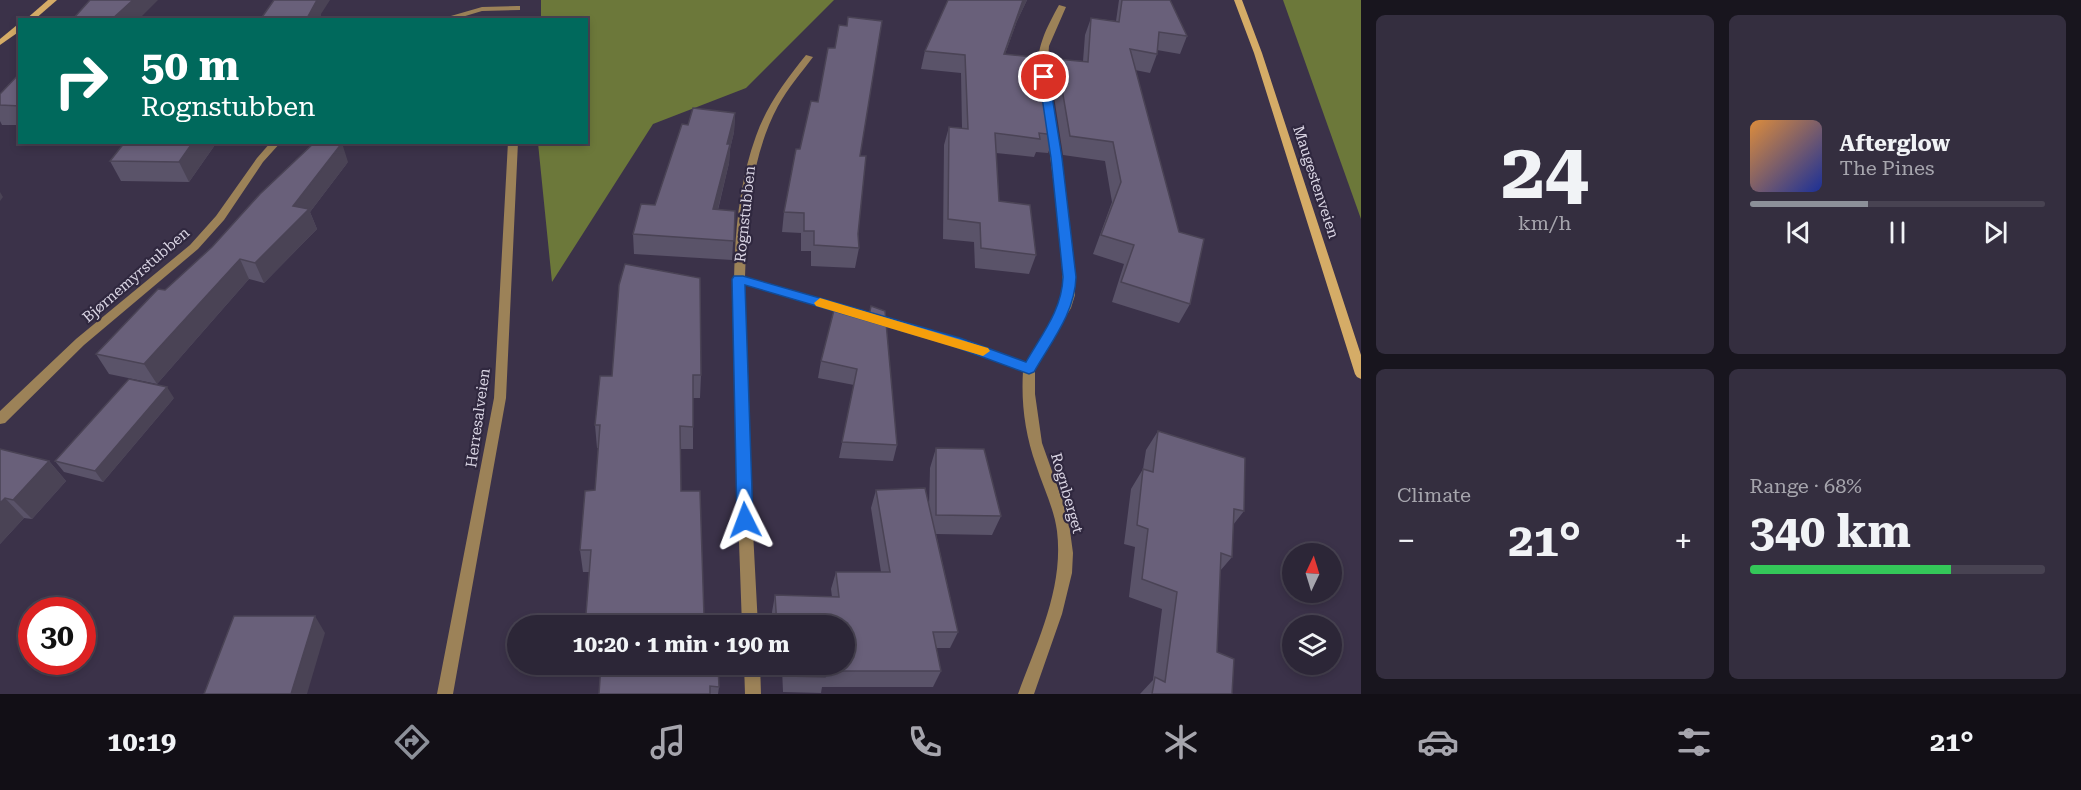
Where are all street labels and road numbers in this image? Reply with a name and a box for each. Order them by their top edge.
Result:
street label: Maugestenveien [1289,123,1343,241]
street label: Rognstubben [731,165,759,263]
street label: Bjørnemyrstubben [79,223,193,326]
street label: Herresalveien [462,367,494,469]
street label: Rognberget [1047,451,1087,536]

